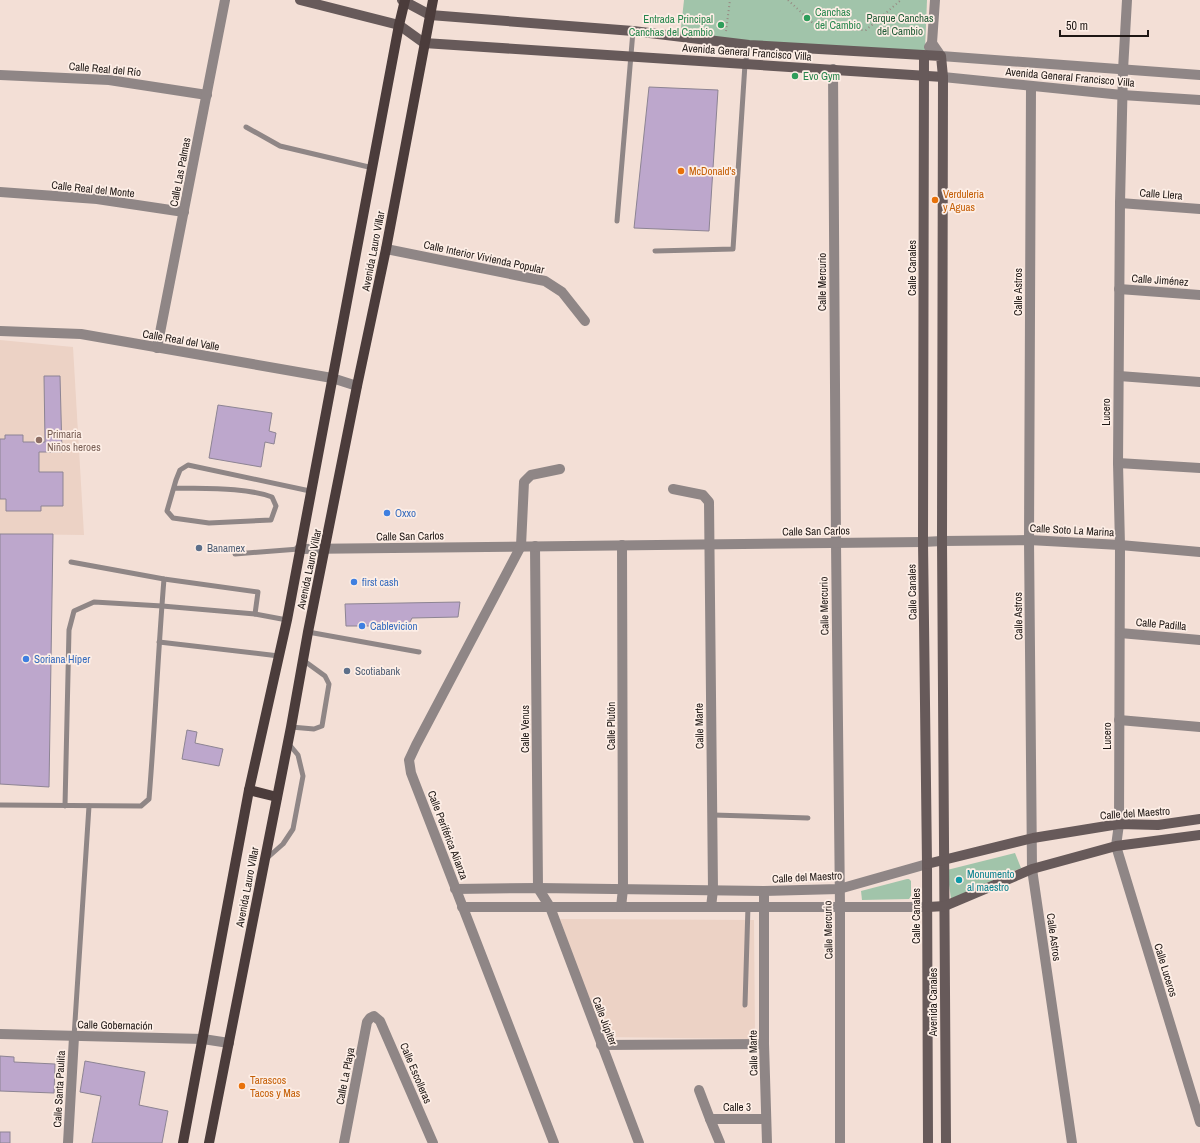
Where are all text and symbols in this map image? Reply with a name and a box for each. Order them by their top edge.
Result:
place label: Canchas del Cambio [815,5,861,32]
park label: Parque Canchas del Cambio [866,11,934,38]
place label: Entrada Principal Canchas del Cambio [629,12,713,39]
scale bar [1060,12,1148,38]
marker: Canchas del Cambio [802,13,812,23]
text: 50 m [1066,18,1088,34]
marker: Entrada Principal Canchas del Cambio [716,20,726,30]
street label: Avenida General Francisco Villa [681,40,812,64]
street label: Calle Real del Río [68,59,142,79]
street label: Avenida General Francisco Villa [1004,64,1135,90]
place label: Evo Gym [803,69,840,83]
marker: Evo Gym [790,71,800,81]
street label: Calle Las Palmas [166,136,194,208]
place label: McDonald's [689,164,736,178]
marker: McDonald's [676,166,686,176]
street label: Calle Real del Monte [51,178,135,200]
street label: Calle Llera [1139,186,1183,202]
place label: Verduleria y Aguas [943,187,984,214]
marker: Verduleria y Aguas [930,195,940,205]
street label: Avenida Lauro Villar [358,210,388,293]
street label: Calle Interior Vivienda Popular [422,237,546,277]
street label: Calle Canales [905,239,919,296]
street label: Calle Mercurio [815,253,829,311]
street label: Calle Astros [1011,267,1025,316]
street label: Calle Jiménez [1131,271,1189,289]
street label: Calle Real del Valle [141,326,221,354]
street label: Lucero [1099,398,1113,426]
place label: Primaria Niños heroes [47,427,101,454]
marker: Primaria Niños heroes [34,435,44,445]
place label: Oxxo [395,506,416,520]
marker: Oxxo [382,508,392,518]
street label: Calle Soto La Marina [1029,521,1115,539]
street label: Calle San Carlos [782,523,850,539]
street label: Avenida Lauro Villar [293,528,324,611]
street label: Calle San Carlos [376,528,444,544]
place label: Banamex [207,541,246,555]
marker: Banamex [194,543,204,553]
street label: Calle Canales [905,563,919,620]
place label: first cash [362,575,399,589]
marker: first cash [349,577,359,587]
street label: Calle Mercurio [816,577,832,635]
street label: Calle Astros [1011,591,1025,640]
street label: Calle Padilla [1135,615,1187,633]
place label: Cablevicion [370,619,418,633]
marker: Cablevicion [357,621,367,631]
place label: Soriana Híper [34,652,90,666]
marker: Soriana Híper [21,654,31,664]
place label: Scotiabank [355,664,401,678]
marker: Scotiabank [342,666,352,676]
street label: Calle Plutón [604,702,618,750]
street label: Calle Marte [692,703,706,749]
street label: Calle Venus [518,704,532,753]
street label: Lucero [1100,722,1114,750]
street label: Calle Periférica Alianza [425,788,471,882]
street label: Calle del Maestro [1100,804,1170,822]
street label: Avenida Lauro Villar [232,846,262,929]
place label: Monumento al maestro [967,867,1015,894]
street label: Calle del Maestro [772,868,842,886]
marker: Monumento al maestro [954,875,964,885]
street label: Calle Canales [909,887,923,944]
street label: Calle Mercurio [820,901,836,959]
street label: Calle Astros [1044,912,1064,962]
street label: Calle Luceros [1151,942,1181,999]
street label: Avenida Canales [926,967,940,1037]
street label: Calle Júpiter [589,995,621,1047]
street label: Calle Gobernación [77,1017,153,1033]
street label: Calle Marte [746,1030,760,1076]
street label: Calle Escolleras [397,1040,435,1106]
street label: Calle La Playa [333,1046,357,1106]
street label: Calle Santa Paulita [50,1050,68,1128]
place label: Tarascos Tacos y Mas [250,1073,301,1100]
marker: Tarascos Tacos y Mas [237,1081,247,1091]
street label: Calle 3 [723,1100,751,1114]

